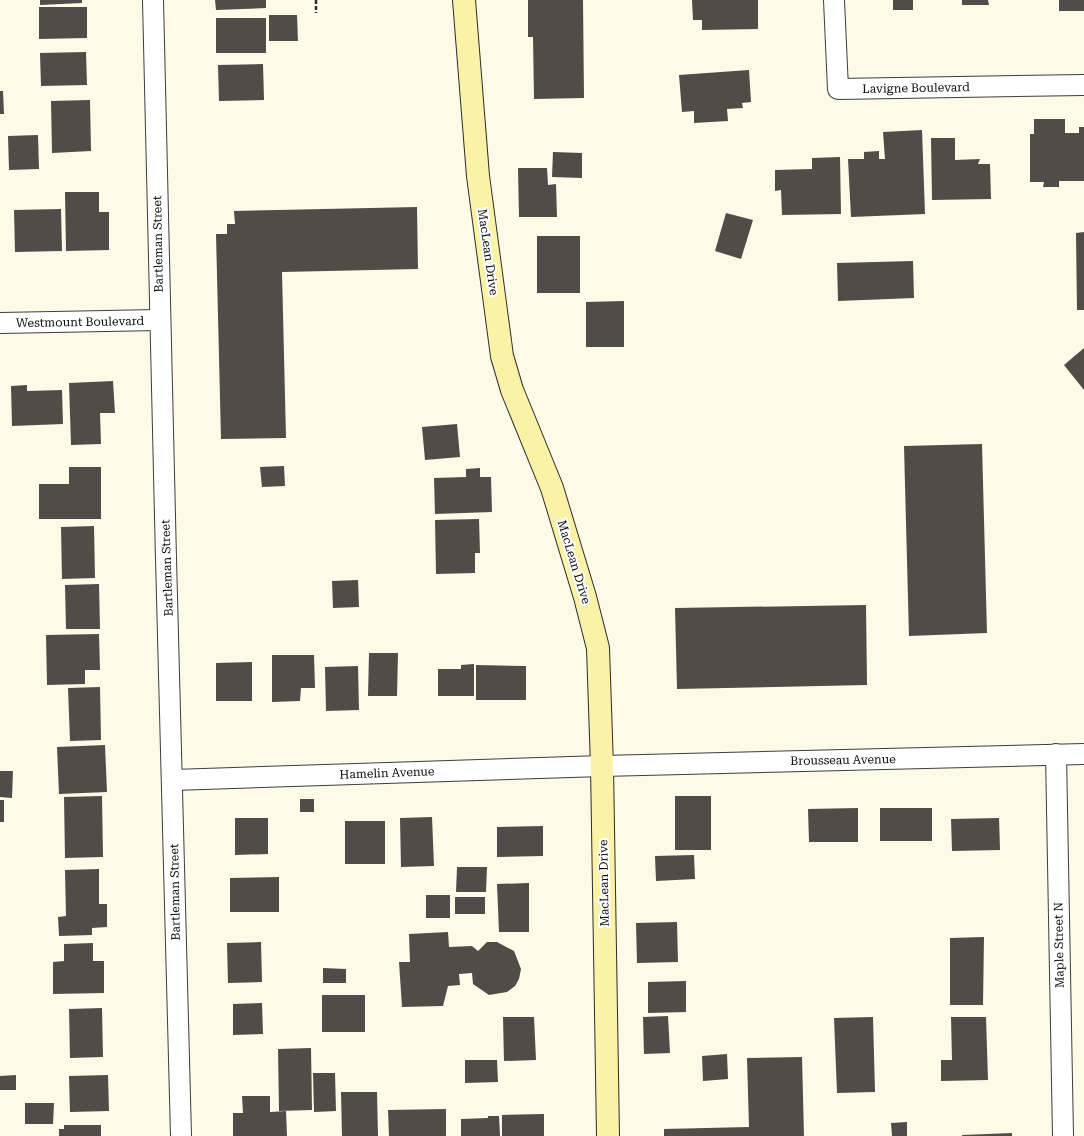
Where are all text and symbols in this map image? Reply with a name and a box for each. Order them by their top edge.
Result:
street label: Lavigne Boulevard [862,80,970,96]
street label: Bartleman Street [150,195,166,293]
street label: MacLean Drive [475,208,501,296]
street label: Westmount Boulevard [16,314,145,330]
street label: MacLean Drive [555,518,594,606]
street label: Bartleman Street [158,519,176,617]
street label: Brousseau Avenue [790,752,896,768]
street label: Hamelin Avenue [339,764,435,782]
street label: MacLean Drive [596,839,612,927]
street label: Bartleman Street [167,843,183,941]
street label: Maple Street N [1051,901,1067,988]

